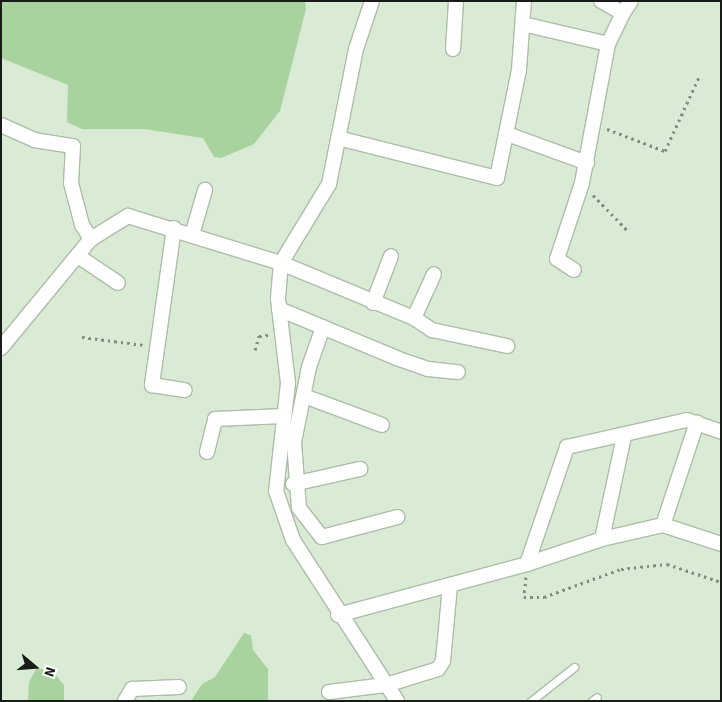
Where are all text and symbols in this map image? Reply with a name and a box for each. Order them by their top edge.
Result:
north arrow [10,642,60,692]
text: N [38,664,60,679]

